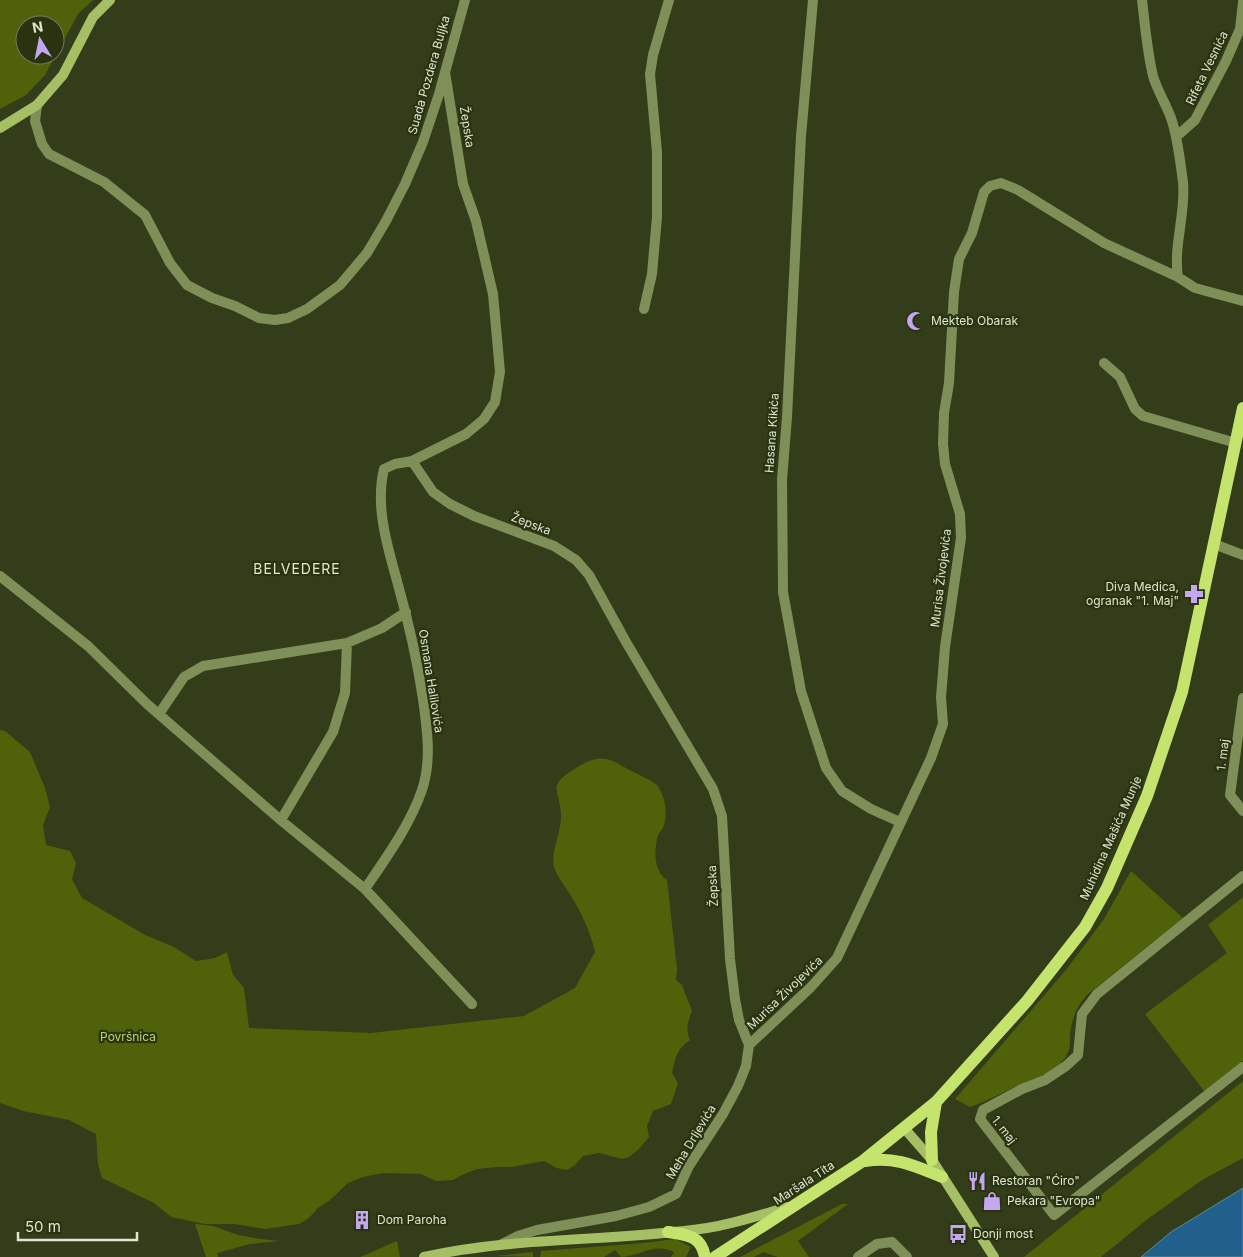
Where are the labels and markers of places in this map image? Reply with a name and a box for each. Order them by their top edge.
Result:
mosque icon: Mekteb Obarak [905,310,927,332]
place label: Mekteb Obarak [931,313,1019,328]
place label: Diva Medica, ogranak "1. Maj" [1086,579,1179,608]
pharmacy icon: Diva Medica, ogranak "1. Maj" [1183,583,1205,605]
restaurant icon: Restoran "Ćiro" [966,1170,988,1192]
place label: Restoran "Ćiro" [992,1173,1080,1188]
shop icon: Pekara "Evropa" [981,1190,1003,1212]
place label: Pekara "Evropa" [1007,1193,1100,1208]
building icon: Dom Paroha [351,1209,373,1231]
place label: Dom Paroha [377,1212,447,1227]
bus stop icon: Donji most [947,1223,969,1245]
place label: Donji most [973,1226,1033,1241]

